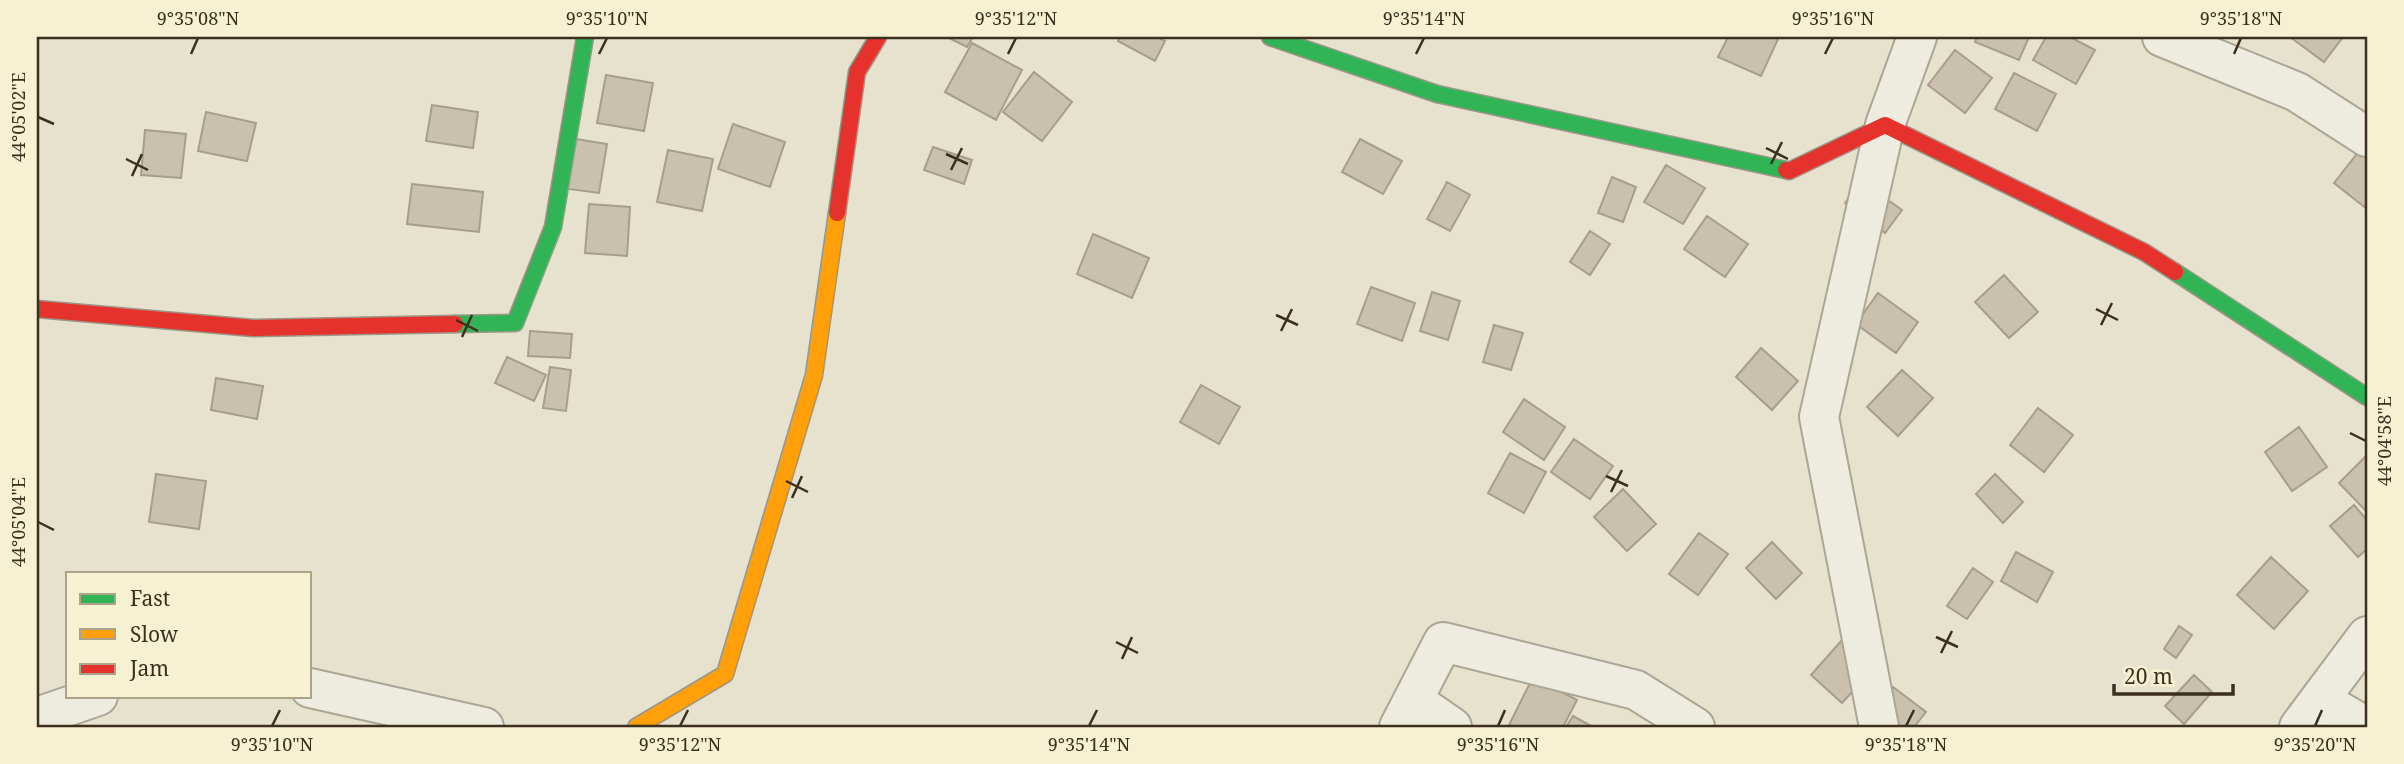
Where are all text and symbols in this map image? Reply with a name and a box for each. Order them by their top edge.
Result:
text: 9°35'08"N [157,6,240,30]
text: 9°35'10"N [566,6,649,30]
text: 9°35'12"N [975,6,1058,30]
text: 9°35'14"N [1383,6,1466,30]
text: 9°35'16"N [1792,6,1875,30]
text: 9°35'18"N [2200,6,2283,30]
text: 44°05'02"E [6,72,30,162]
text: 44°04'58"E [2372,396,2396,486]
text: 44°05'04"E [6,477,30,567]
legend [66,572,312,698]
text: Fast [130,584,170,612]
text: Slow [130,620,179,648]
scale bar [2114,652,2232,696]
text: Jam [129,654,169,682]
text: 20 m [2124,662,2173,690]
text: 9°35'10"N [231,732,314,756]
text: 9°35'12"N [639,732,722,756]
text: 9°35'14"N [1048,732,1131,756]
text: 9°35'16"N [1457,732,1540,756]
text: 9°35'18"N [1865,732,1948,756]
text: 9°35'20"N [2274,732,2357,756]

